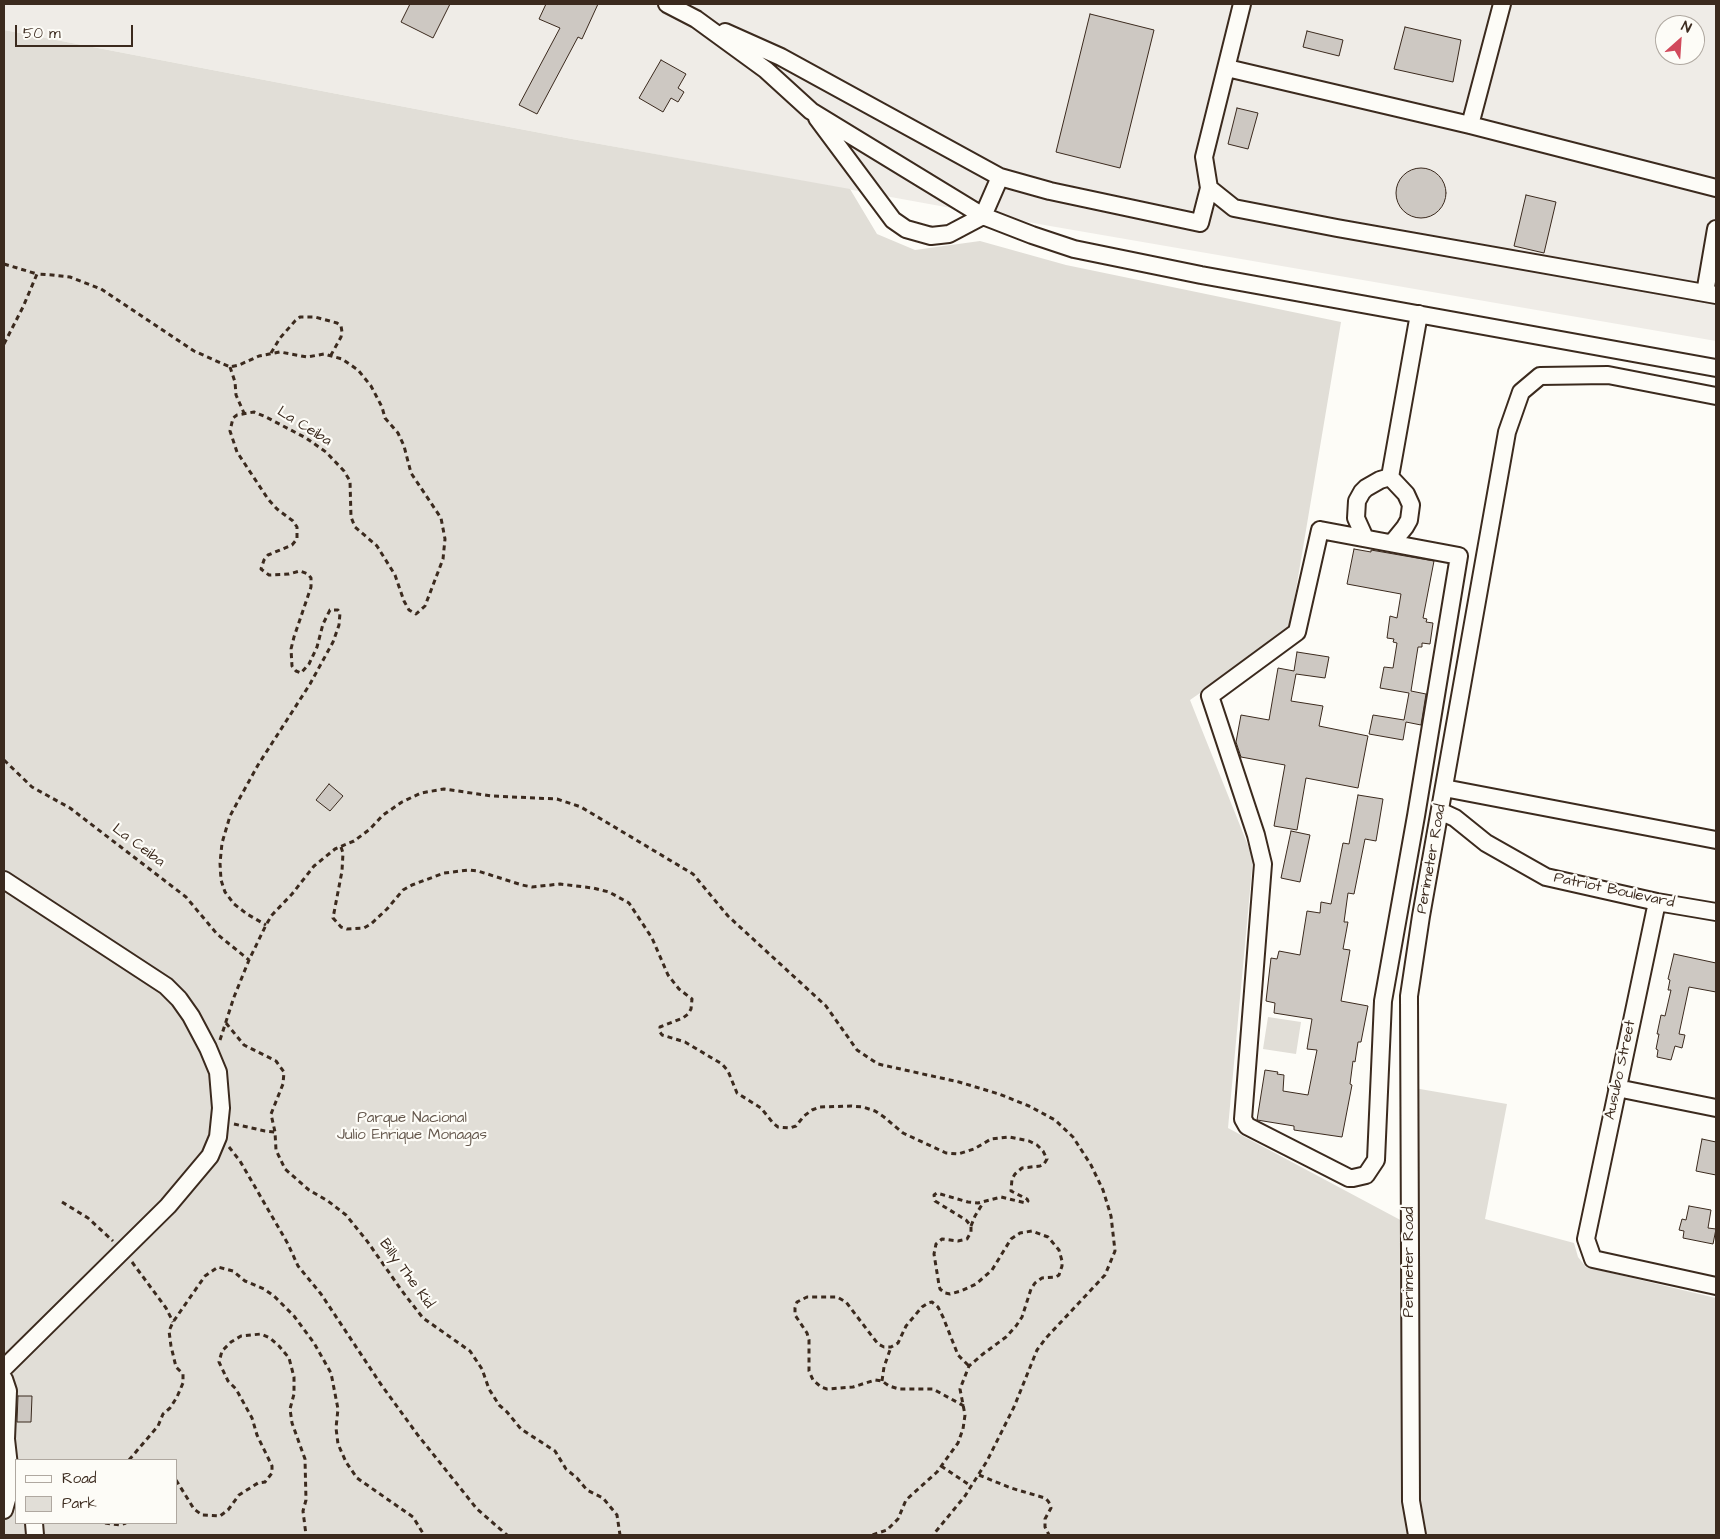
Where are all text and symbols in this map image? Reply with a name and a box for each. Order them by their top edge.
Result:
scale bar [18,15,135,47]
north arrow [1655,15,1705,65]
text: N [1678,17,1694,38]
text: 50 m [23,23,61,44]
street label: La Ceiba [273,403,335,451]
street label: Perimeter Road [1414,803,1450,915]
street label: La Ceiba [108,820,168,872]
street label: Patriot Boulevard [1552,869,1676,913]
street label: Ausubo Street [1602,1018,1640,1122]
park label: Parque Nacional Julio Enrique Monagas [337,1110,487,1145]
street label: Perimeter Road [1401,1207,1419,1317]
street label: Billy The Kid [375,1236,437,1312]
legend [15,1459,178,1524]
text: Road [62,1468,96,1489]
text: Park [62,1493,97,1514]

